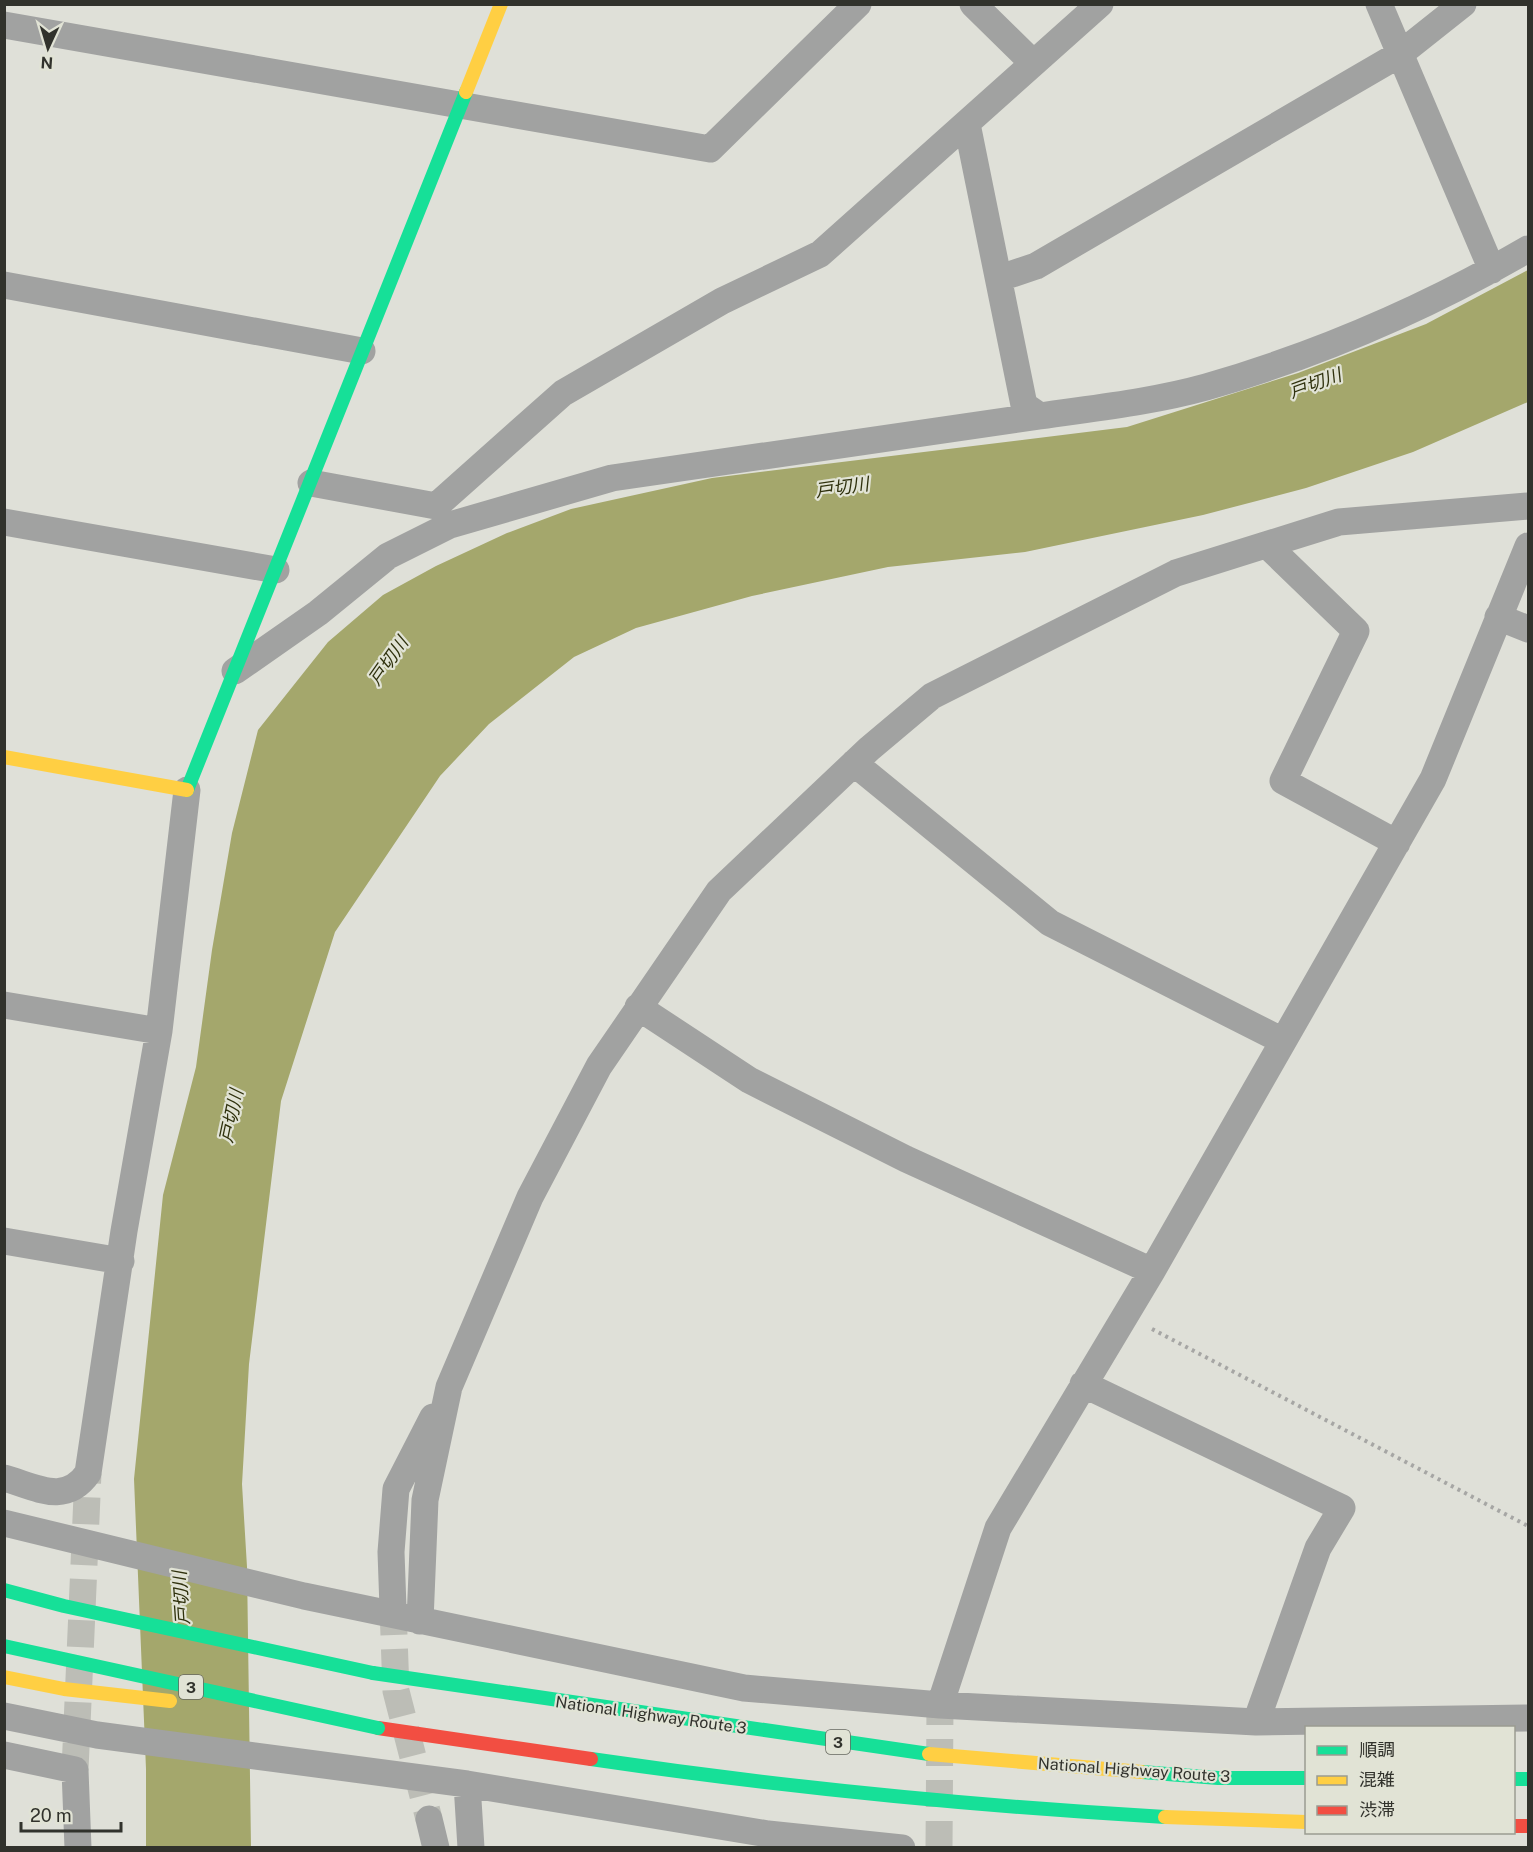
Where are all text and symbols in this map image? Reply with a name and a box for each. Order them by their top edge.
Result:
north arrow [18,18,78,78]
text: N [40,53,54,72]
water label: 戸切川 [1286,363,1346,402]
water label: 戸切川 [814,473,872,501]
water label: 戸切川 [364,631,413,689]
water label: 戸切川 [215,1085,247,1145]
water label: 戸切川 [169,1568,193,1626]
road number: 3 [179,1675,203,1699]
street label: National Highway Route 3 [554,1692,748,1738]
legend [1305,1726,1515,1834]
road number: 3 [826,1730,850,1754]
text: 順調 [1359,1739,1395,1760]
street label: National Highway Route 3 [1037,1754,1231,1786]
text: 混雑 [1359,1769,1395,1790]
scale bar [21,1795,122,1833]
text: 渋滞 [1359,1799,1395,1820]
text: 20 m [30,1805,72,1826]

